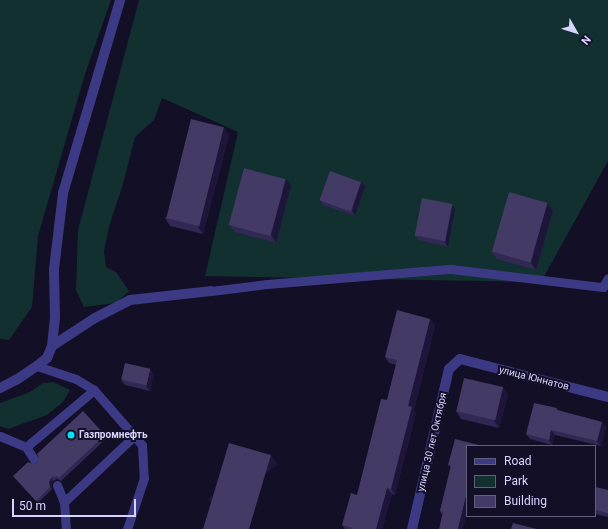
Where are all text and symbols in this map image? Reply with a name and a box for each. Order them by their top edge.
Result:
north arrow [556,12,596,52]
text: N [578,33,593,47]
street label: улица Юннатов [498,363,570,393]
street label: улица 30 лет Октября [415,391,449,493]
place label: Газпромнефть [79,429,148,441]
marker: Газпромнефть [66,430,76,440]
legend [466,445,596,517]
text: Road [504,454,532,468]
text: Park [504,474,528,488]
scale bar [14,491,138,517]
text: Building [504,494,547,508]
text: 50 m [19,499,46,513]

